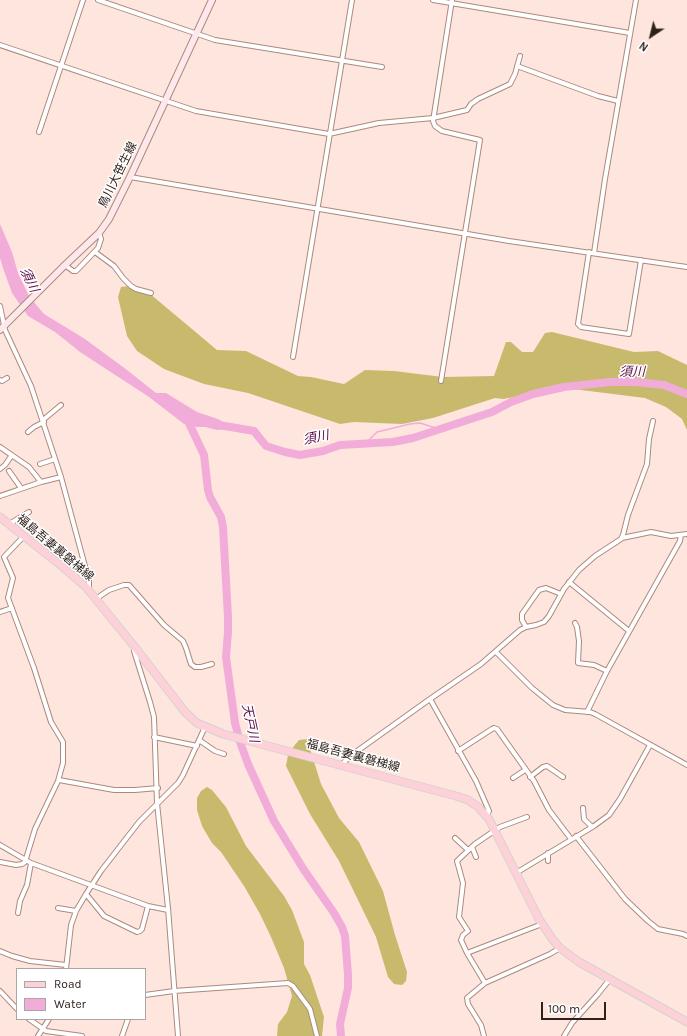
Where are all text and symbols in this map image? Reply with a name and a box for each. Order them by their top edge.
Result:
north arrow [631,16,671,56]
text: N [637,39,651,54]
street label: 鳥川大笹生線 [96,139,140,211]
water label: 須川 [16,265,42,295]
water label: 須川 [619,364,645,380]
water label: 須川 [302,428,330,448]
street label: 福島吾妻裏磐梯線 [14,512,96,584]
water label: 天戸川 [238,702,262,744]
street label: 福島吾妻裏磐梯線 [305,737,401,775]
legend [16,968,146,1020]
text: Road [54,977,82,991]
scale bar [543,994,608,1020]
text: Water [54,997,86,1011]
text: 100 m [548,1002,580,1016]

